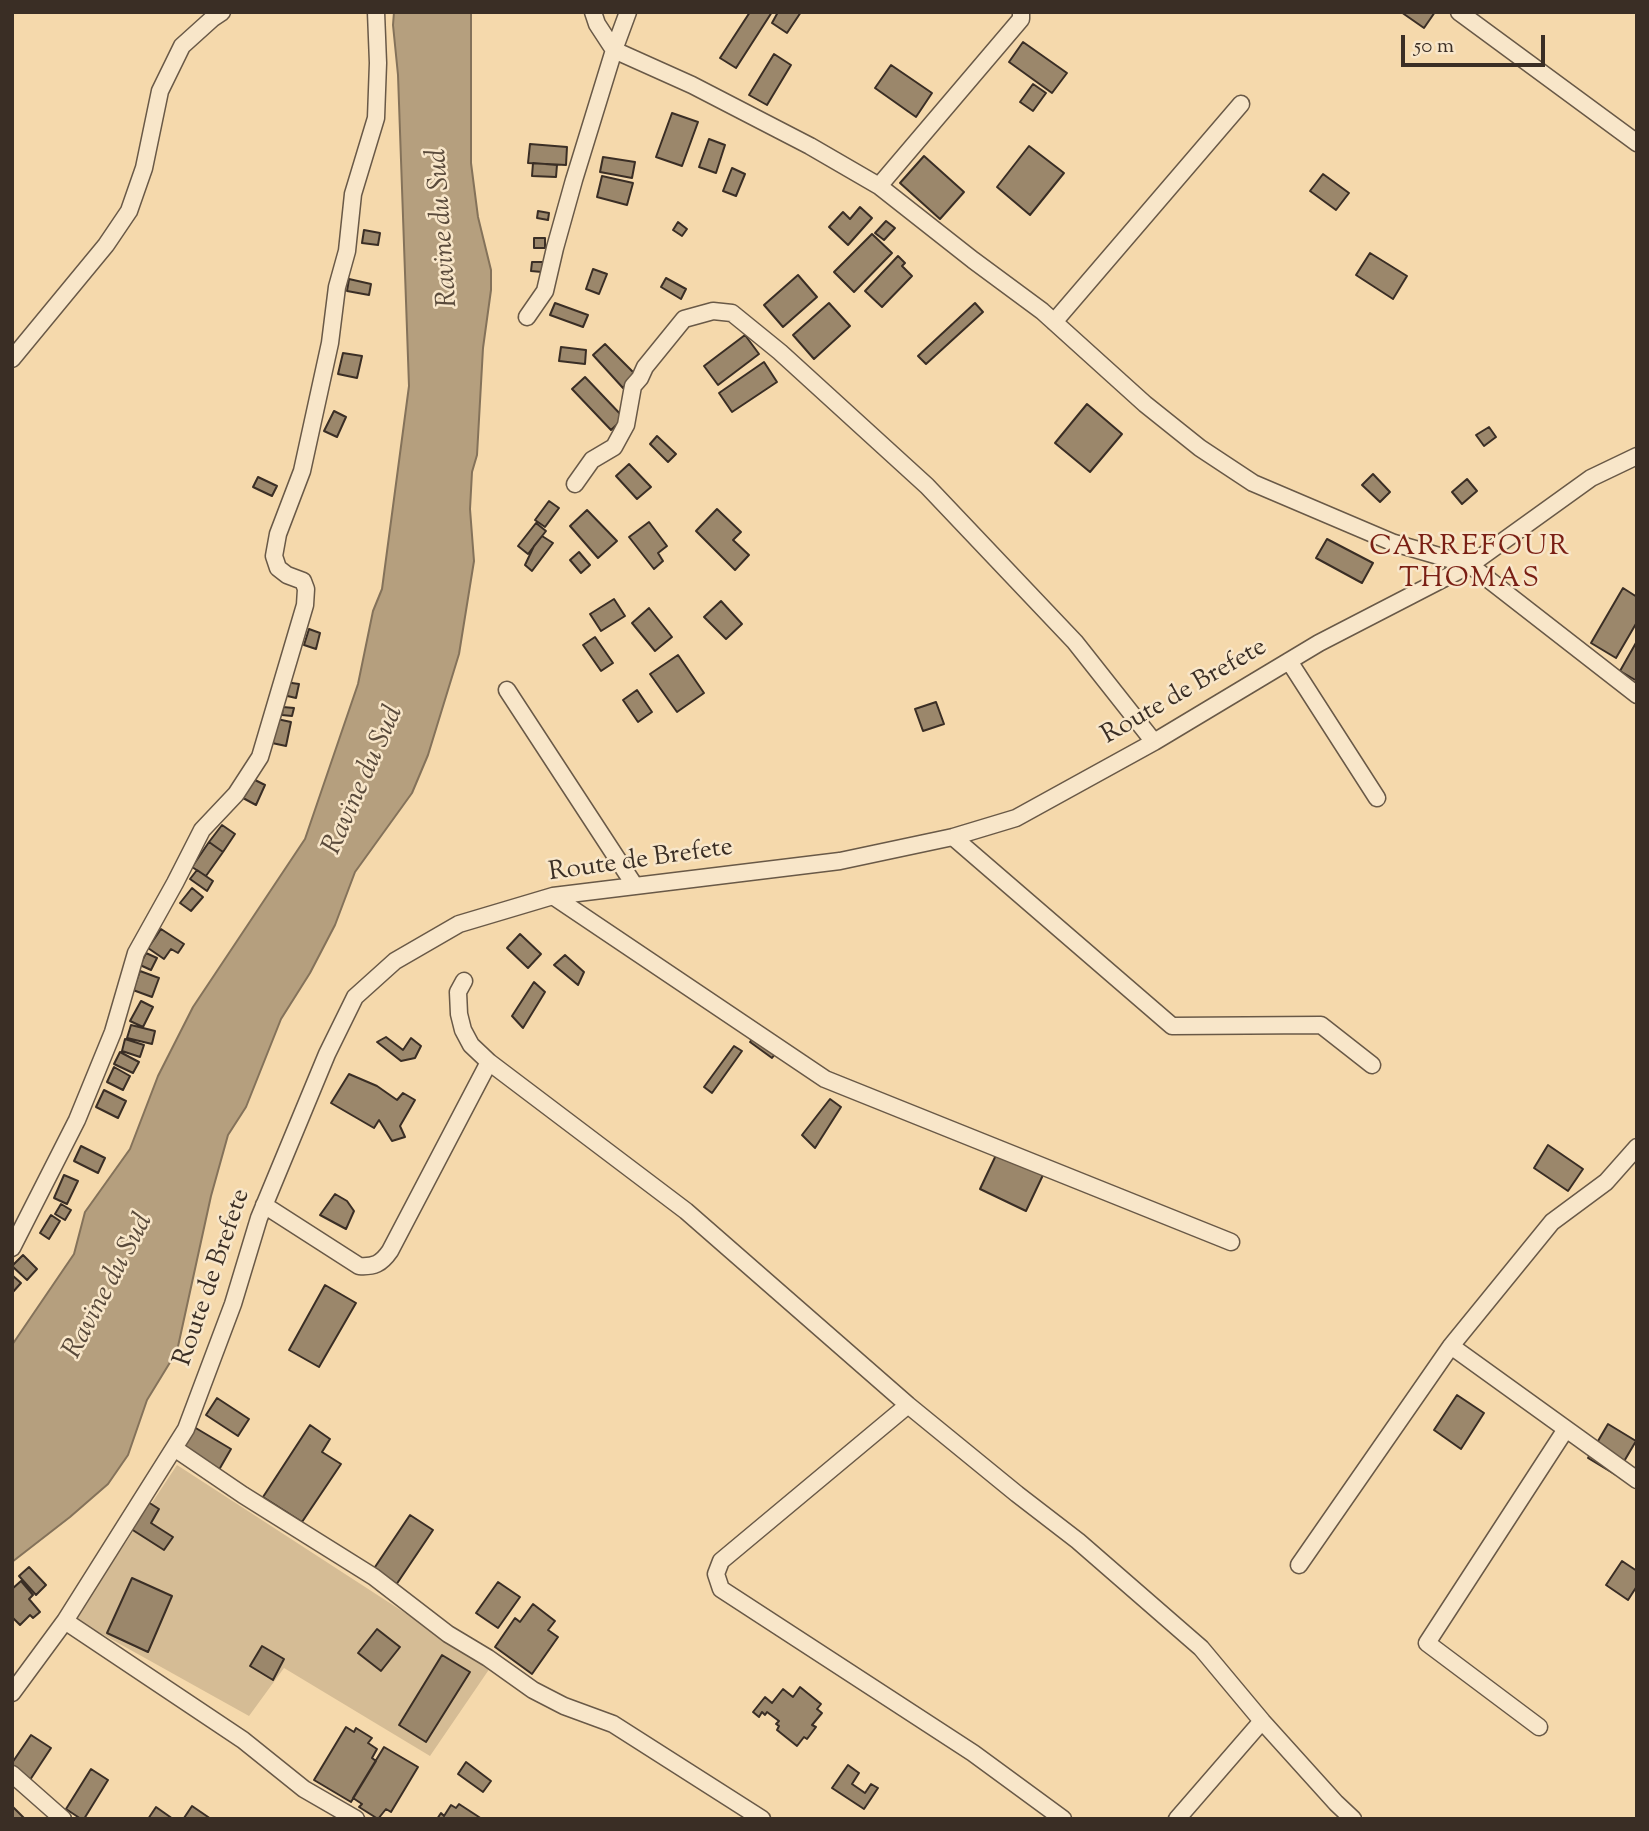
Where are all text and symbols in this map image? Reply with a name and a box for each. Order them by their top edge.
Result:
scale bar [1404,21,1548,65]
text: 50 m [1414,32,1454,62]
water label: Ravine du Sud [423,147,467,309]
district label: CARREFOUR THOMAS [1370,532,1570,598]
street label: Route de Brefete [1097,633,1273,753]
water label: Ravine du Sud [317,701,413,861]
street label: Route de Brefete [547,834,735,890]
street label: Route de Brefete [169,1185,259,1371]
water label: Ravine du Sud [58,1209,162,1365]

